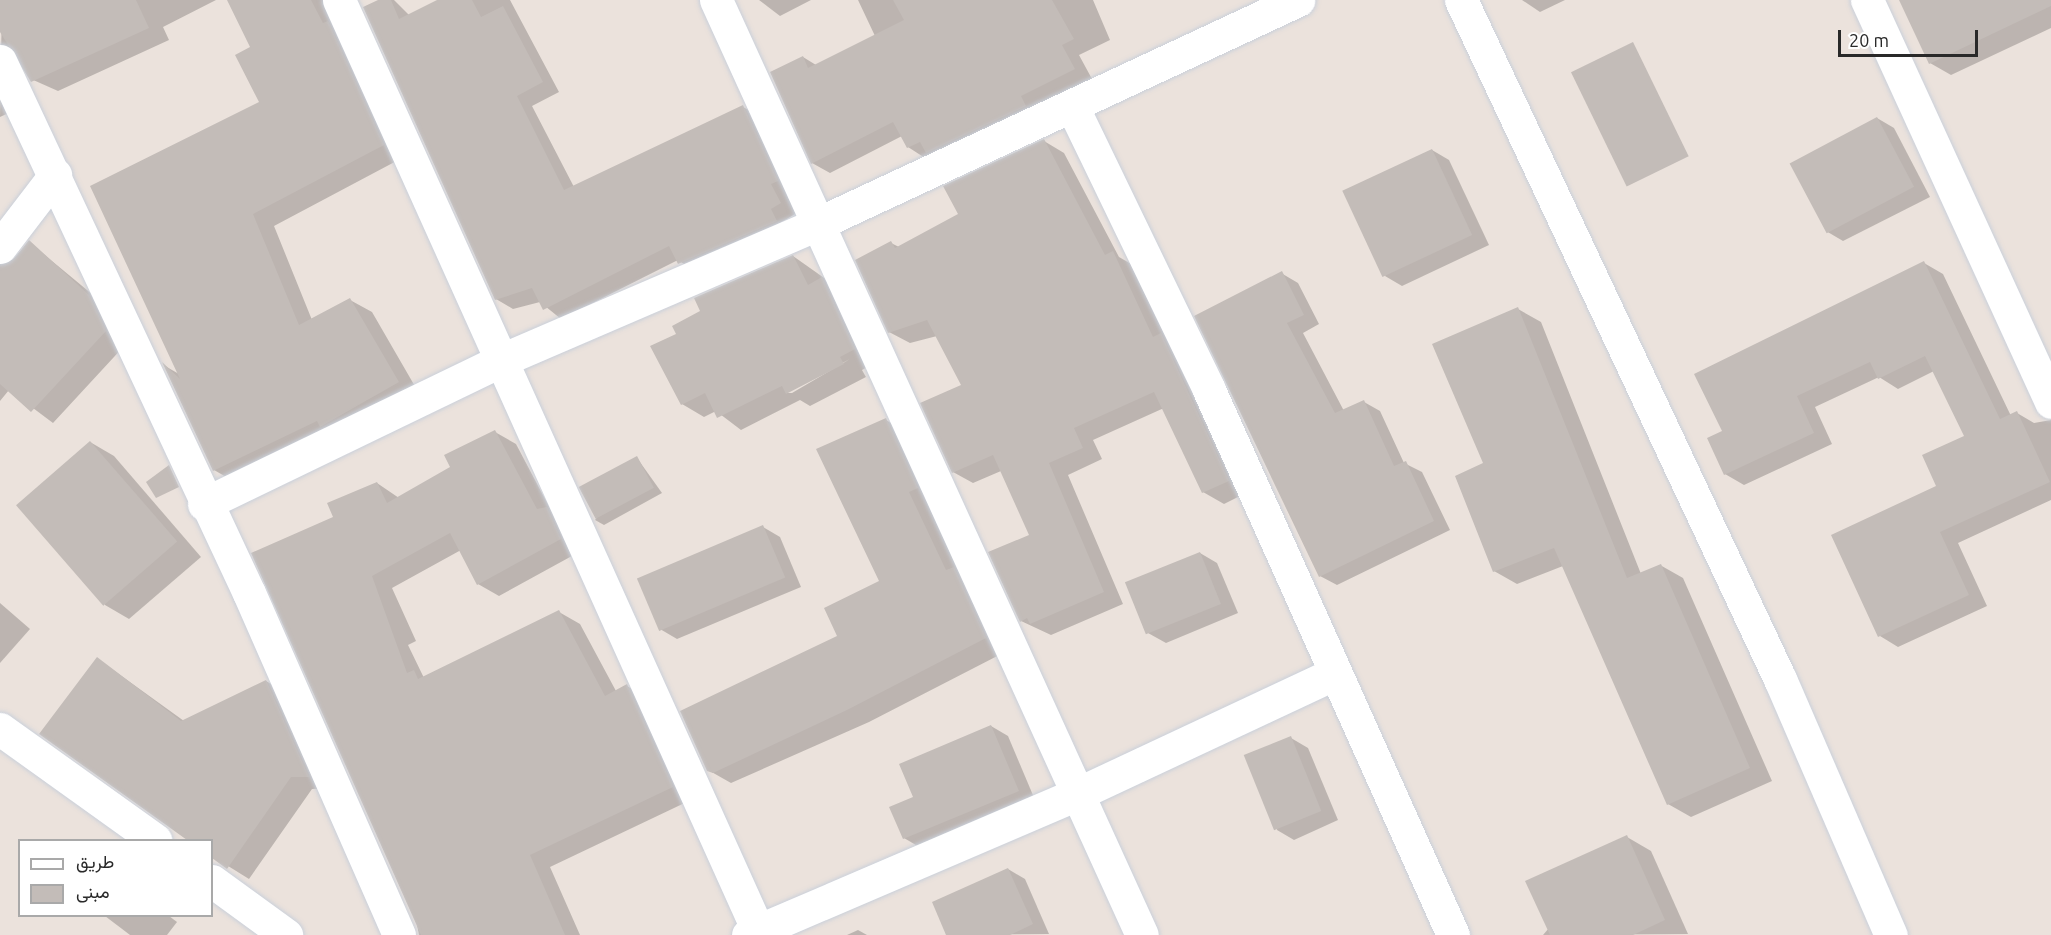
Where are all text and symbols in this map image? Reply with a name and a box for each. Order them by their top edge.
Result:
scale bar [1841,18,1980,56]
text: 20 m [1849,30,1889,50]
legend [18,839,213,917]
text: طريق [76,851,114,871]
text: مبنى [76,881,110,901]

